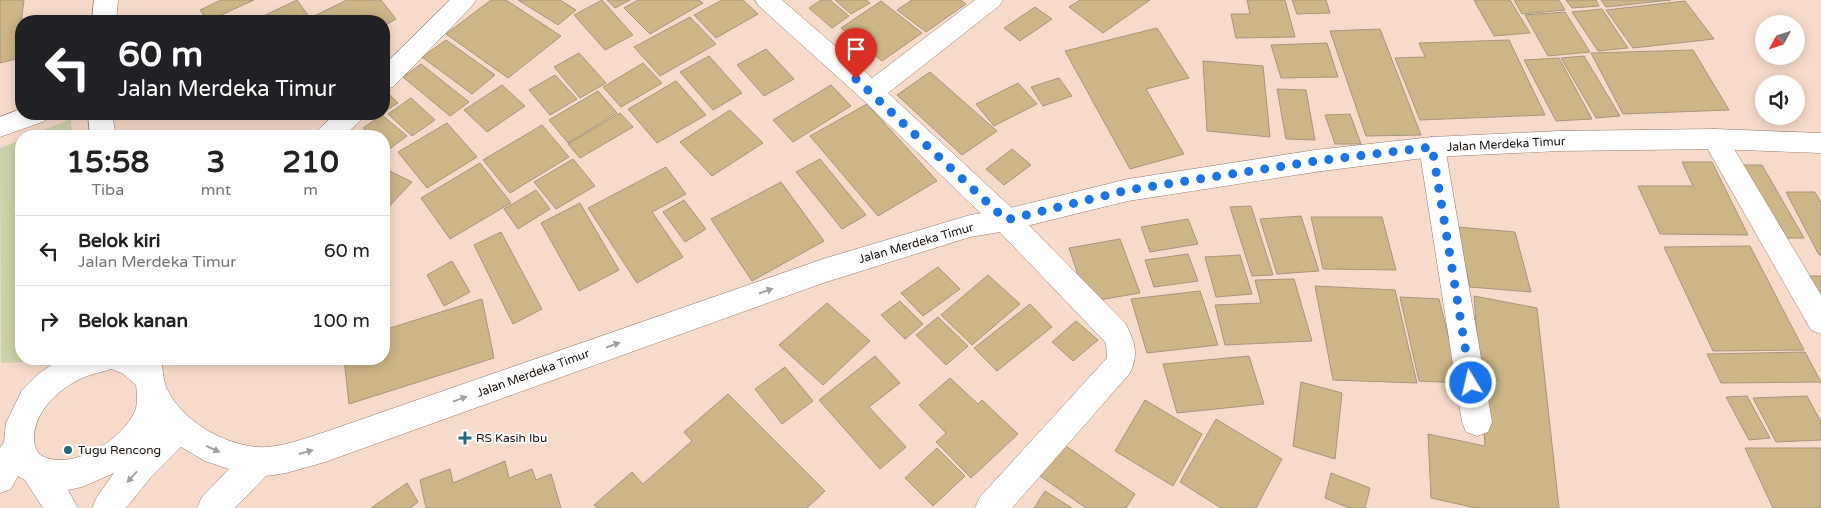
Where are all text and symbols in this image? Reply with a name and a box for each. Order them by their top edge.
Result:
north arrow [1755,15,1805,65]
map controls [1755,15,1805,125]
pin [835,28,877,79]
text: 60 m [118,34,203,76]
icon: left [35,35,100,100]
icon: arrive [842,35,870,63]
button: sound [1755,75,1805,125]
text: Jalan Merdeka Timur [118,76,336,102]
street label: Jalan Merdeka Timur [1446,134,1566,154]
text: 15:58 [66,144,149,181]
text: 3 [206,144,225,181]
text: 210 [282,144,339,181]
text: Tiba [91,180,124,200]
text: mnt [201,180,231,200]
text: m [303,180,318,200]
street label: Jalan Merdeka Timur [857,220,975,266]
text: Belok kiri [78,230,161,252]
icon: left [35,237,63,265]
text: 60 m [324,240,370,262]
text: Jalan Merdeka Timur [78,252,236,272]
one-way arrow [759,287,774,295]
icon: right [35,307,63,335]
text: Belok kanan [78,310,188,332]
text: 100 m [312,310,370,332]
one-way arrow [605,341,620,348]
street label: Jalan Merdeka Timur [475,346,592,400]
position arrow [1444,356,1496,408]
one-way arrow [452,395,467,403]
marker: RS Kasih Ibu [458,431,472,445]
place label: RS Kasih Ibu [476,431,547,445]
place label: Tugu Rencong [78,443,161,457]
marker: Tugu Rencong [62,444,74,456]
one-way arrow [206,445,220,453]
one-way arrow [299,448,314,456]
one-way arrow [126,470,138,482]

